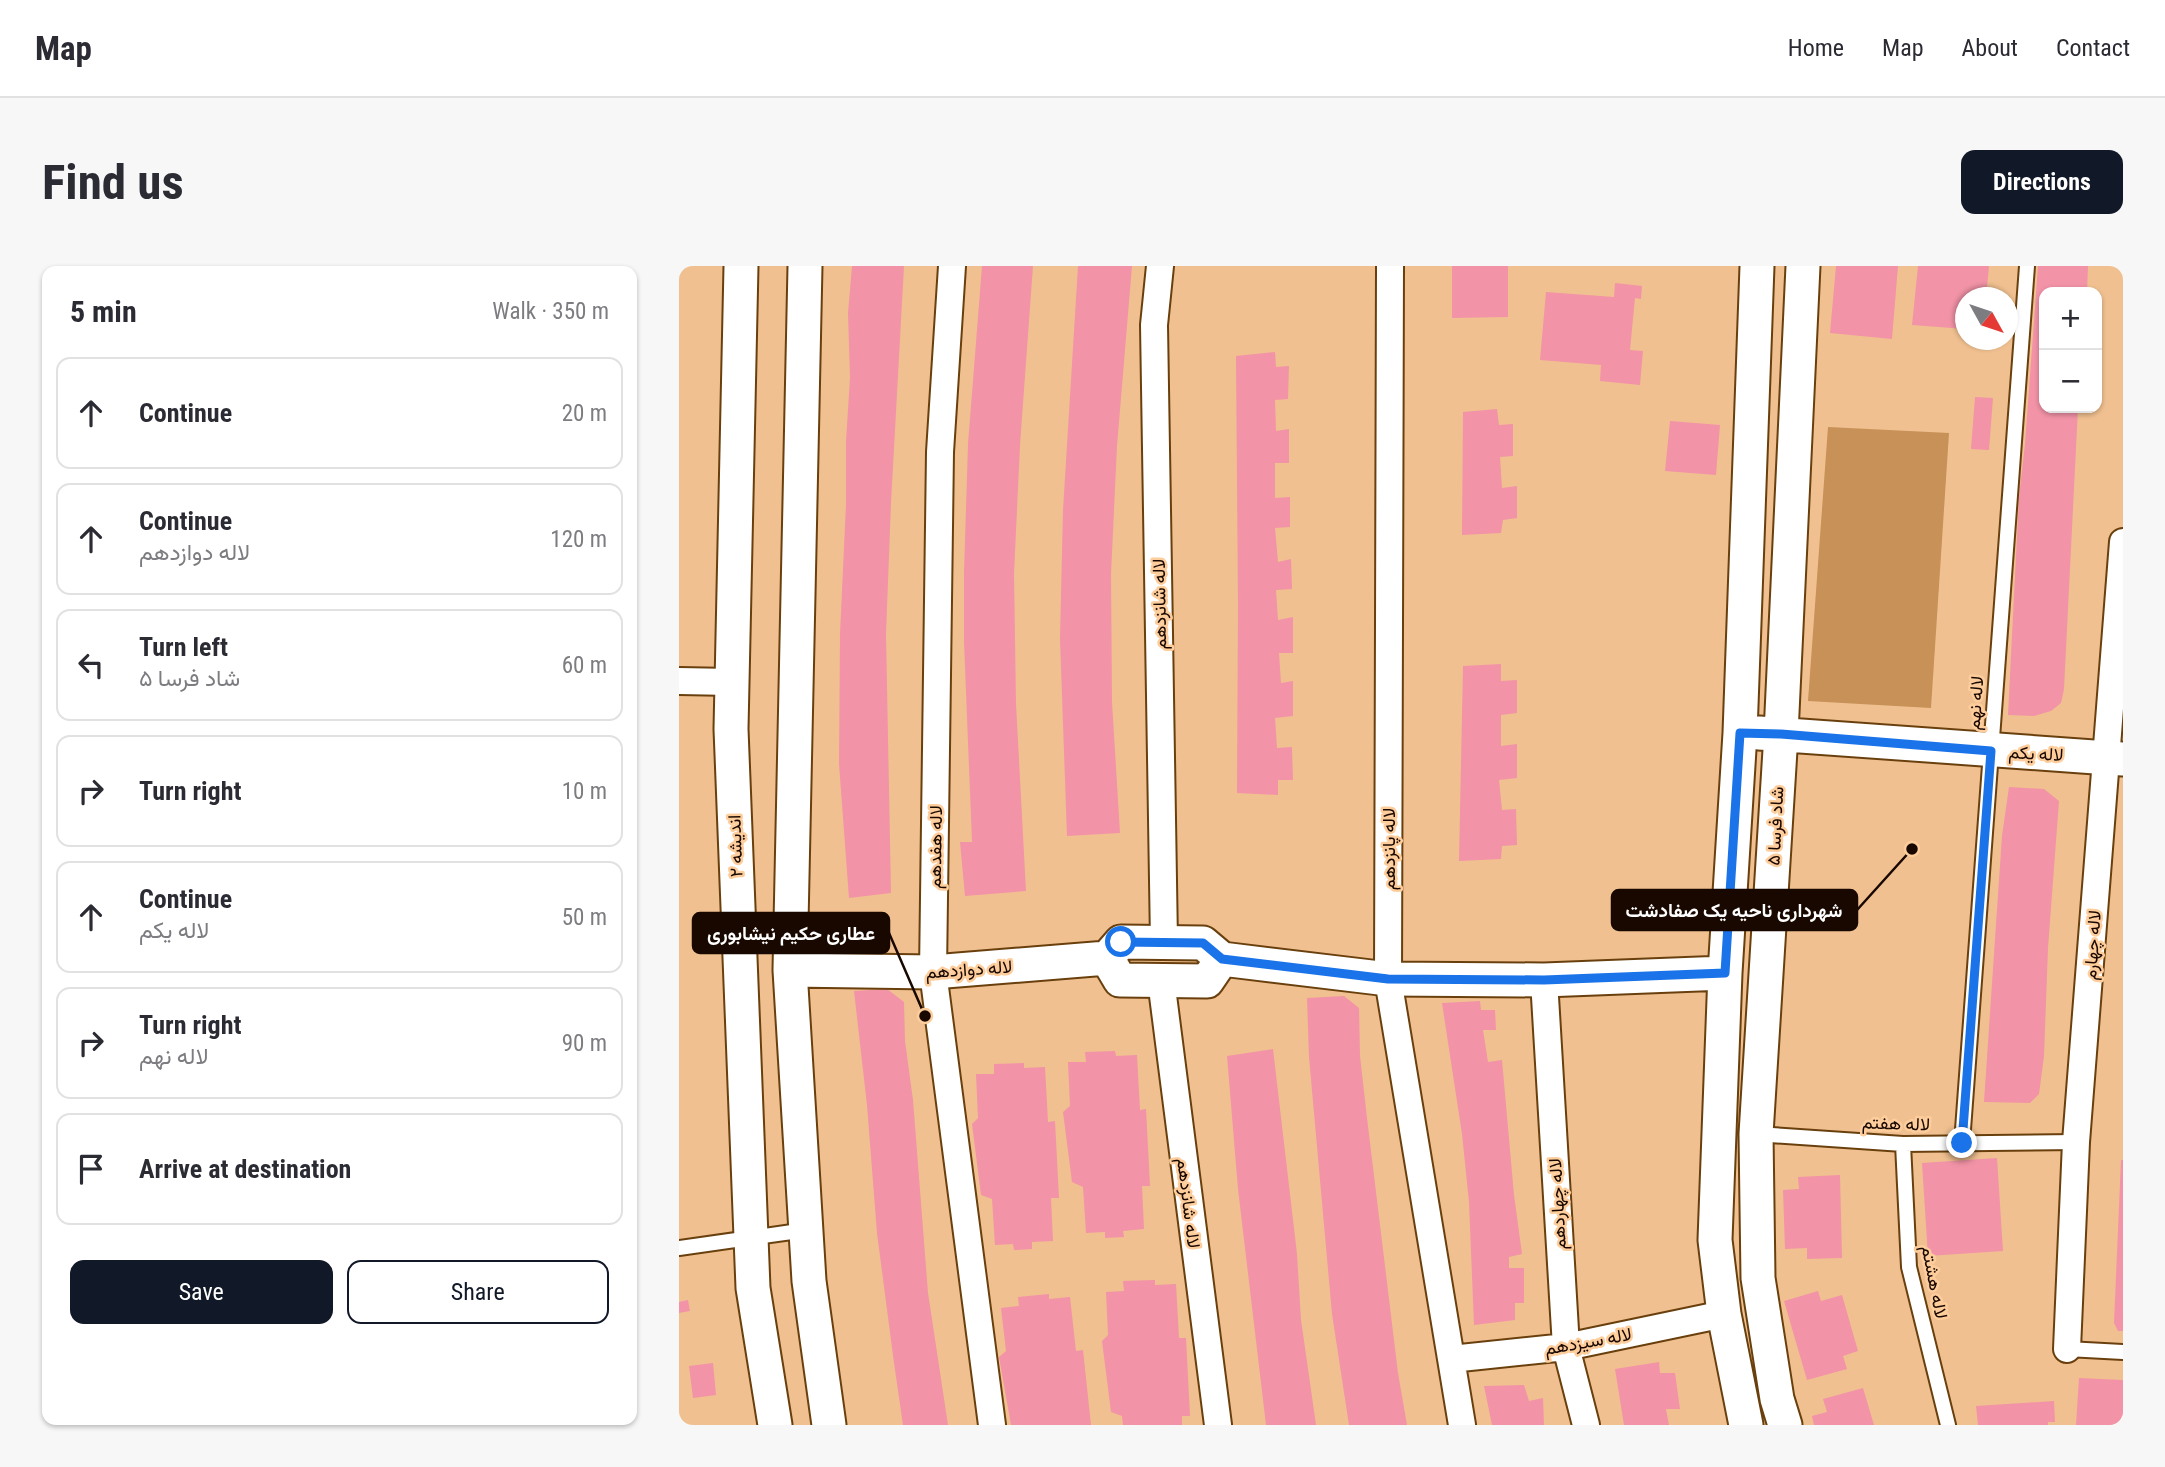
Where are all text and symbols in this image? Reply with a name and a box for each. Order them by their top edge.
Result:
text: Map [35,29,92,68]
text: Home [1788,34,1844,62]
text: Map [1882,34,1924,62]
text: About [1962,34,2018,62]
text: Contact [2056,34,2130,62]
button: Directions [1961,150,2123,214]
text: Find us [42,154,184,211]
north arrow [1955,287,2018,350]
map controls [2039,287,2102,413]
button: + [2039,287,2102,350]
text: 5 min [70,294,137,329]
text: Walk · 350 m [492,298,609,325]
button: − [2039,350,2102,413]
icon: ahead [72,394,110,432]
text: Continue [139,398,232,428]
text: 20 m [562,400,607,427]
text: Continue [139,506,232,536]
icon: ahead [72,520,110,558]
text: 120 m [550,526,607,553]
text: لاله دوازدهم [139,539,250,566]
street label: لاله شانزدهم [1148,558,1172,650]
text: Turn left [139,632,228,662]
icon: left [72,646,110,684]
text: 60 m [562,652,607,679]
text: شاد فرسا ۵ [139,665,240,692]
street label: لاله نهم [1963,675,1989,731]
street label: لاله یکم [2008,741,2064,767]
icon: right [72,772,110,810]
text: Turn right [139,776,241,806]
text: 10 m [562,778,607,805]
street label: شاد فرسا ۵ [1762,786,1789,866]
street label: لاله هفدهم [924,805,948,889]
street label: لاله پانزدهم [1378,808,1401,890]
street label: اندیشه ۲ [723,814,747,878]
text: Continue [139,884,232,914]
callout: شهرداری ناحیه یک صفادشت [1612,890,1857,930]
icon: ahead [72,898,110,936]
text: شهرداری ناحیه یک صفادشت [1626,899,1842,923]
text: 50 m [562,904,607,931]
street label: لاله چهارم [2079,909,2107,981]
callout: عطاری حکیم نیشابوری [693,913,889,953]
text: لاله یکم [139,917,209,944]
text: عطاری حکیم نیشابوری [707,922,875,946]
route start [1105,926,1136,957]
street label: لاله دوازدهم [925,955,1013,985]
text: Turn right [139,1010,241,1040]
icon: right [72,1024,110,1062]
text: 90 m [562,1030,607,1057]
text: لاله نهم [139,1043,209,1070]
street label: لاله هفتم [1861,1111,1930,1137]
route end [1946,1127,1977,1158]
icon: arrive [72,1150,110,1188]
text: Arrive at destination [139,1154,351,1184]
street label: لاله شانزدهم [1171,1157,1205,1250]
street label: لاله چهاردهم [1544,1157,1572,1250]
street label: لاله هشتم [1916,1243,1952,1321]
button: Save [70,1260,333,1324]
button: Share [347,1260,609,1324]
street label: لاله سیزدهم [1543,1323,1634,1361]

